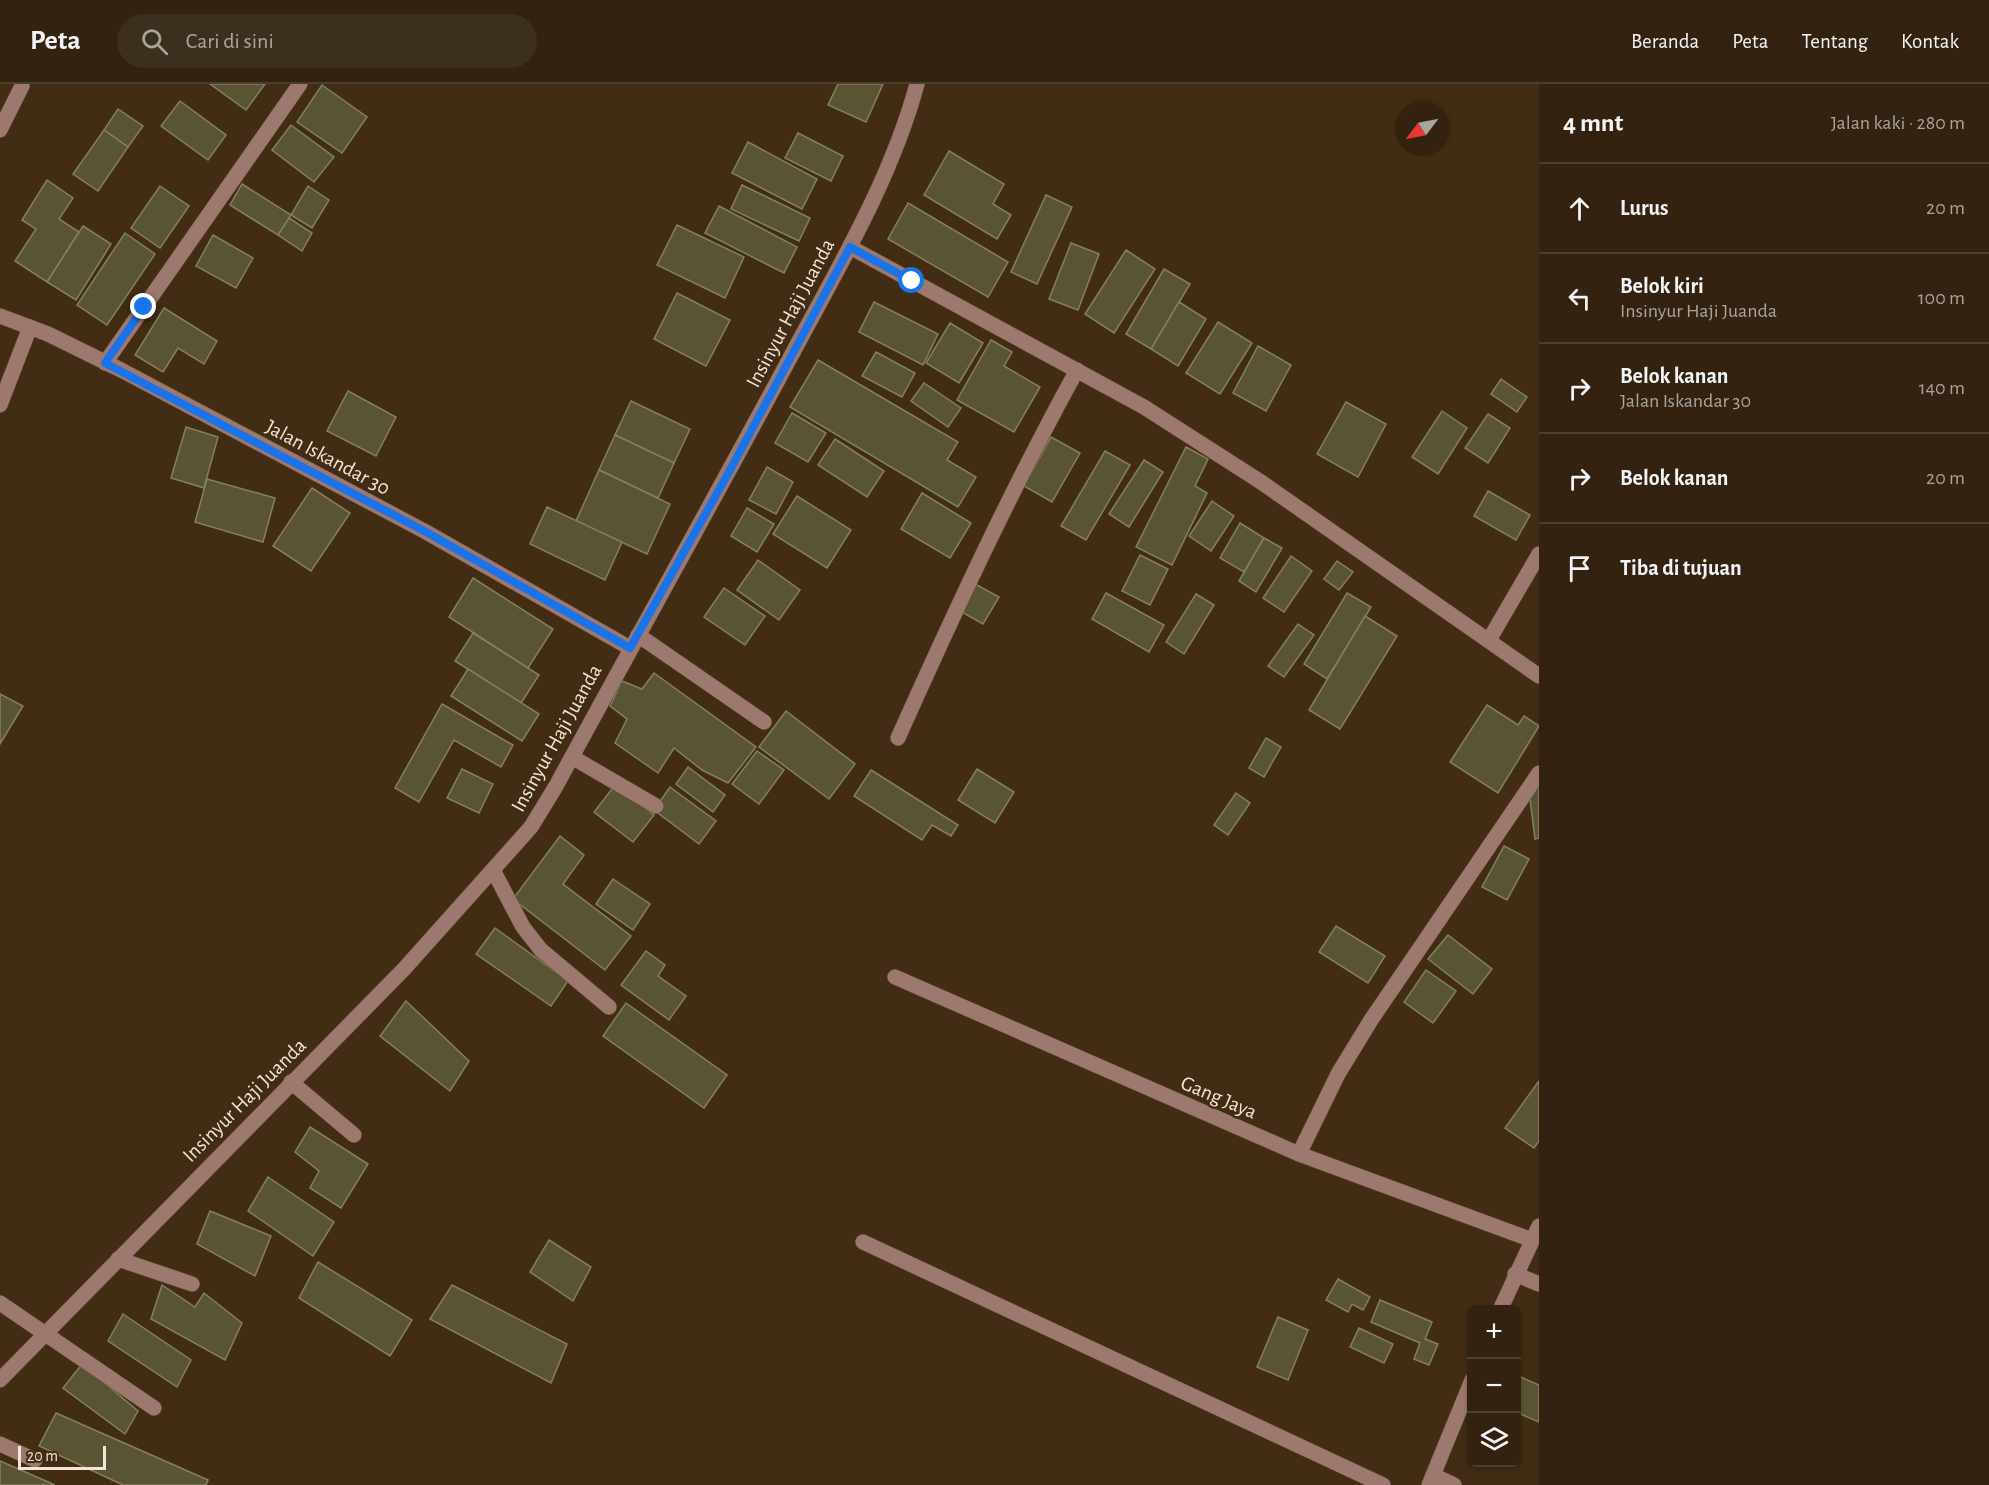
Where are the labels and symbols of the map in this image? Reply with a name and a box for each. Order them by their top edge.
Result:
north arrow [1395,102,1449,156]
street label: Insinyur Haji Juanda [742,235,839,391]
route start [898,267,924,293]
route end [130,293,156,319]
street label: Jalan Iskandar 30 [262,416,393,499]
street label: Insinyur Haji Juanda [507,661,606,815]
street label: Insinyur Haji Juanda [179,1034,310,1166]
street label: Gang Jaya [1178,1072,1260,1123]
scale bar [18,1443,106,1470]

